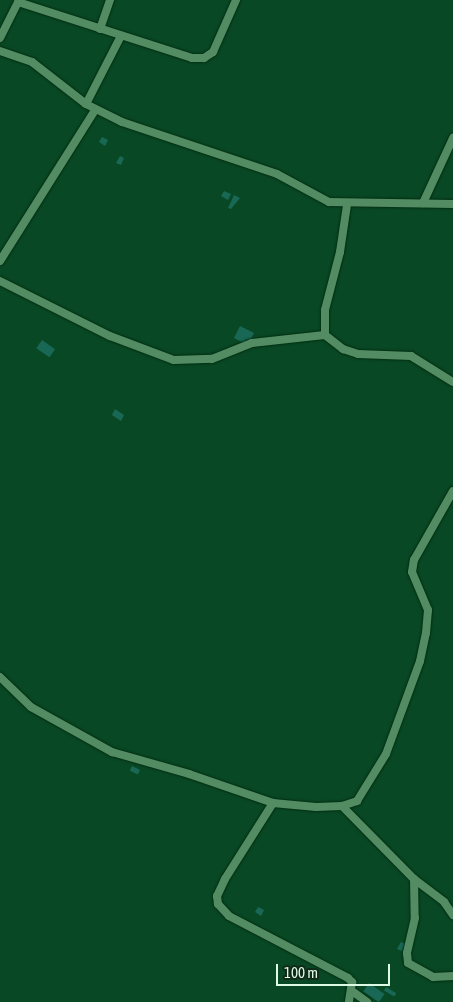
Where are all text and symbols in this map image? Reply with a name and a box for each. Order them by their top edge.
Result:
scale bar [278,954,392,986]
text: 100 m [284,964,318,981]

